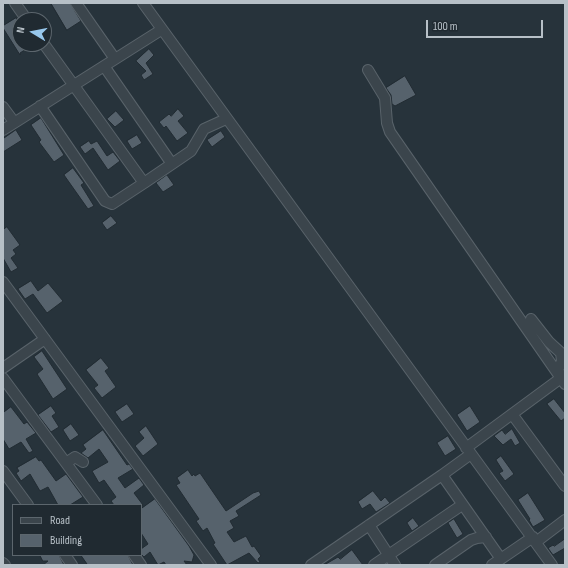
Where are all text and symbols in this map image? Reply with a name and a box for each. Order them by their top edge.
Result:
north arrow [12,12,52,52]
scale bar [428,12,545,38]
text: 100 m [433,19,458,34]
text: N [14,26,28,34]
legend [12,504,142,556]
text: Road [50,513,70,528]
text: Building [50,533,82,548]

